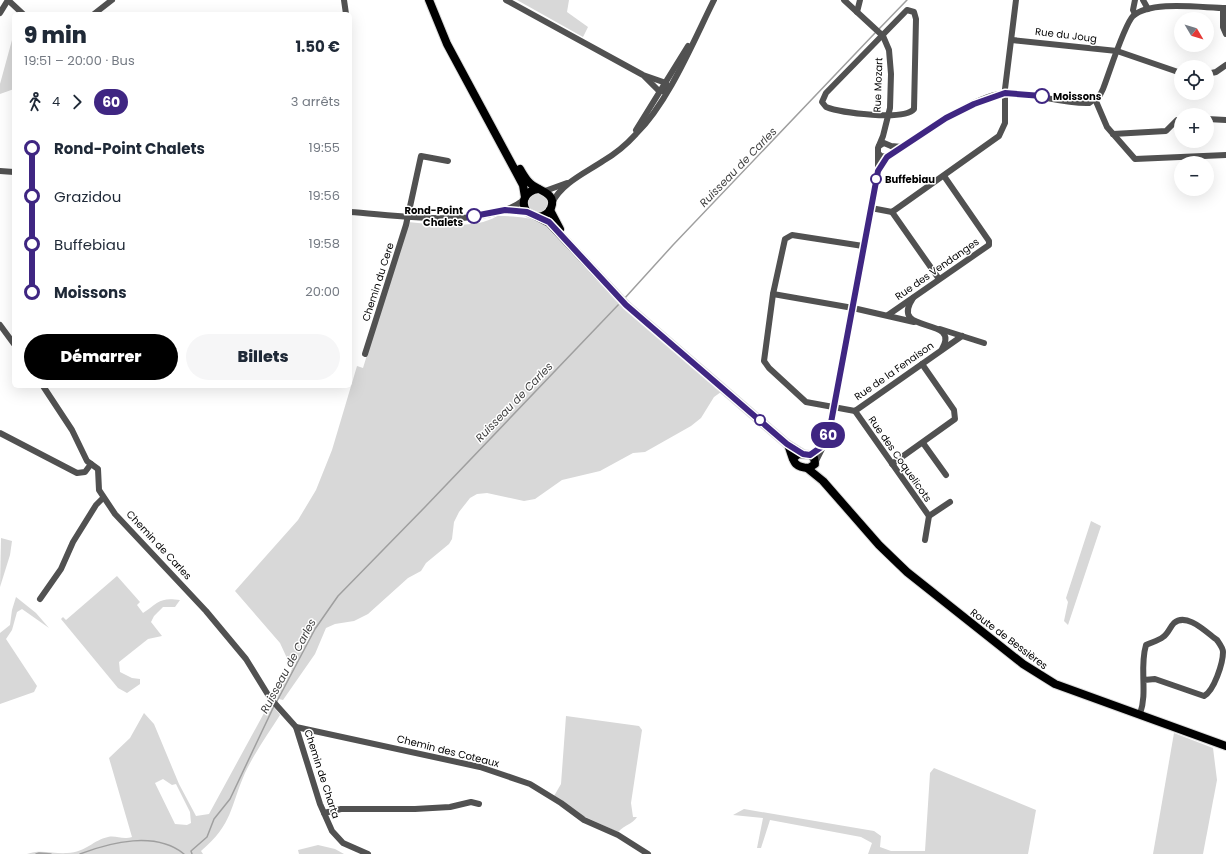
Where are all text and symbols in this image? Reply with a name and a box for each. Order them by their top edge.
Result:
north arrow [1174,12,1214,52]
map controls [1174,12,1214,196]
text: 9 min [24,20,87,51]
street label: Rue du Joug [1034,24,1098,46]
text: 1.50 € [295,36,340,57]
text: 19:51 – 20:00 · Bus [24,51,135,70]
street label: Rue Mozart [870,57,886,113]
button: locate [1174,60,1214,100]
marker: Moissons [1034,88,1050,104]
place label: Moissons [1053,89,1102,104]
icon: walk [24,91,46,113]
icon: forward [66,91,88,113]
text: 4 [52,92,60,111]
text: 60 [102,92,120,112]
text: 3 arrêts [291,92,340,111]
button: + [1174,108,1214,148]
water label: Ruisseau de Carles [696,123,781,210]
text: Rond-Point Chalets [54,138,205,159]
text: 19:55 [309,138,340,157]
button: − [1174,156,1214,196]
place label: Buffebiau [885,172,935,187]
marker: Buffebiau [870,173,882,185]
text: Grazidou [54,186,121,207]
text: 19:56 [308,186,340,205]
place label: Rond-Point Chalets [404,203,463,230]
marker: Rond-Point Chalets [466,208,482,224]
text: Buffebiau [54,234,126,255]
text: 19:58 [309,234,340,253]
street label: Rue des Vendanges [892,234,982,304]
street label: Chemin du Cere [358,241,398,323]
text: Moissons [54,282,127,303]
text: 20:00 [305,282,340,301]
button: Démarrer [24,334,178,380]
button: Billets [186,334,340,380]
street label: Rue de la Fenaison [851,338,937,404]
water label: Ruisseau de Carles [472,358,557,445]
street label: Rue des Coquelicots [865,413,935,505]
unlabelled marker [754,414,766,426]
line badge: 60 [810,422,846,448]
text: 60 [819,425,837,445]
street label: Chemin de Carles [123,507,195,583]
street label: Route de Bessières [967,605,1051,673]
water label: Ruisseau de Carles [256,616,320,716]
street label: Chemin de Charta [301,728,343,820]
street label: Chemin des Coteaux [395,731,501,771]

